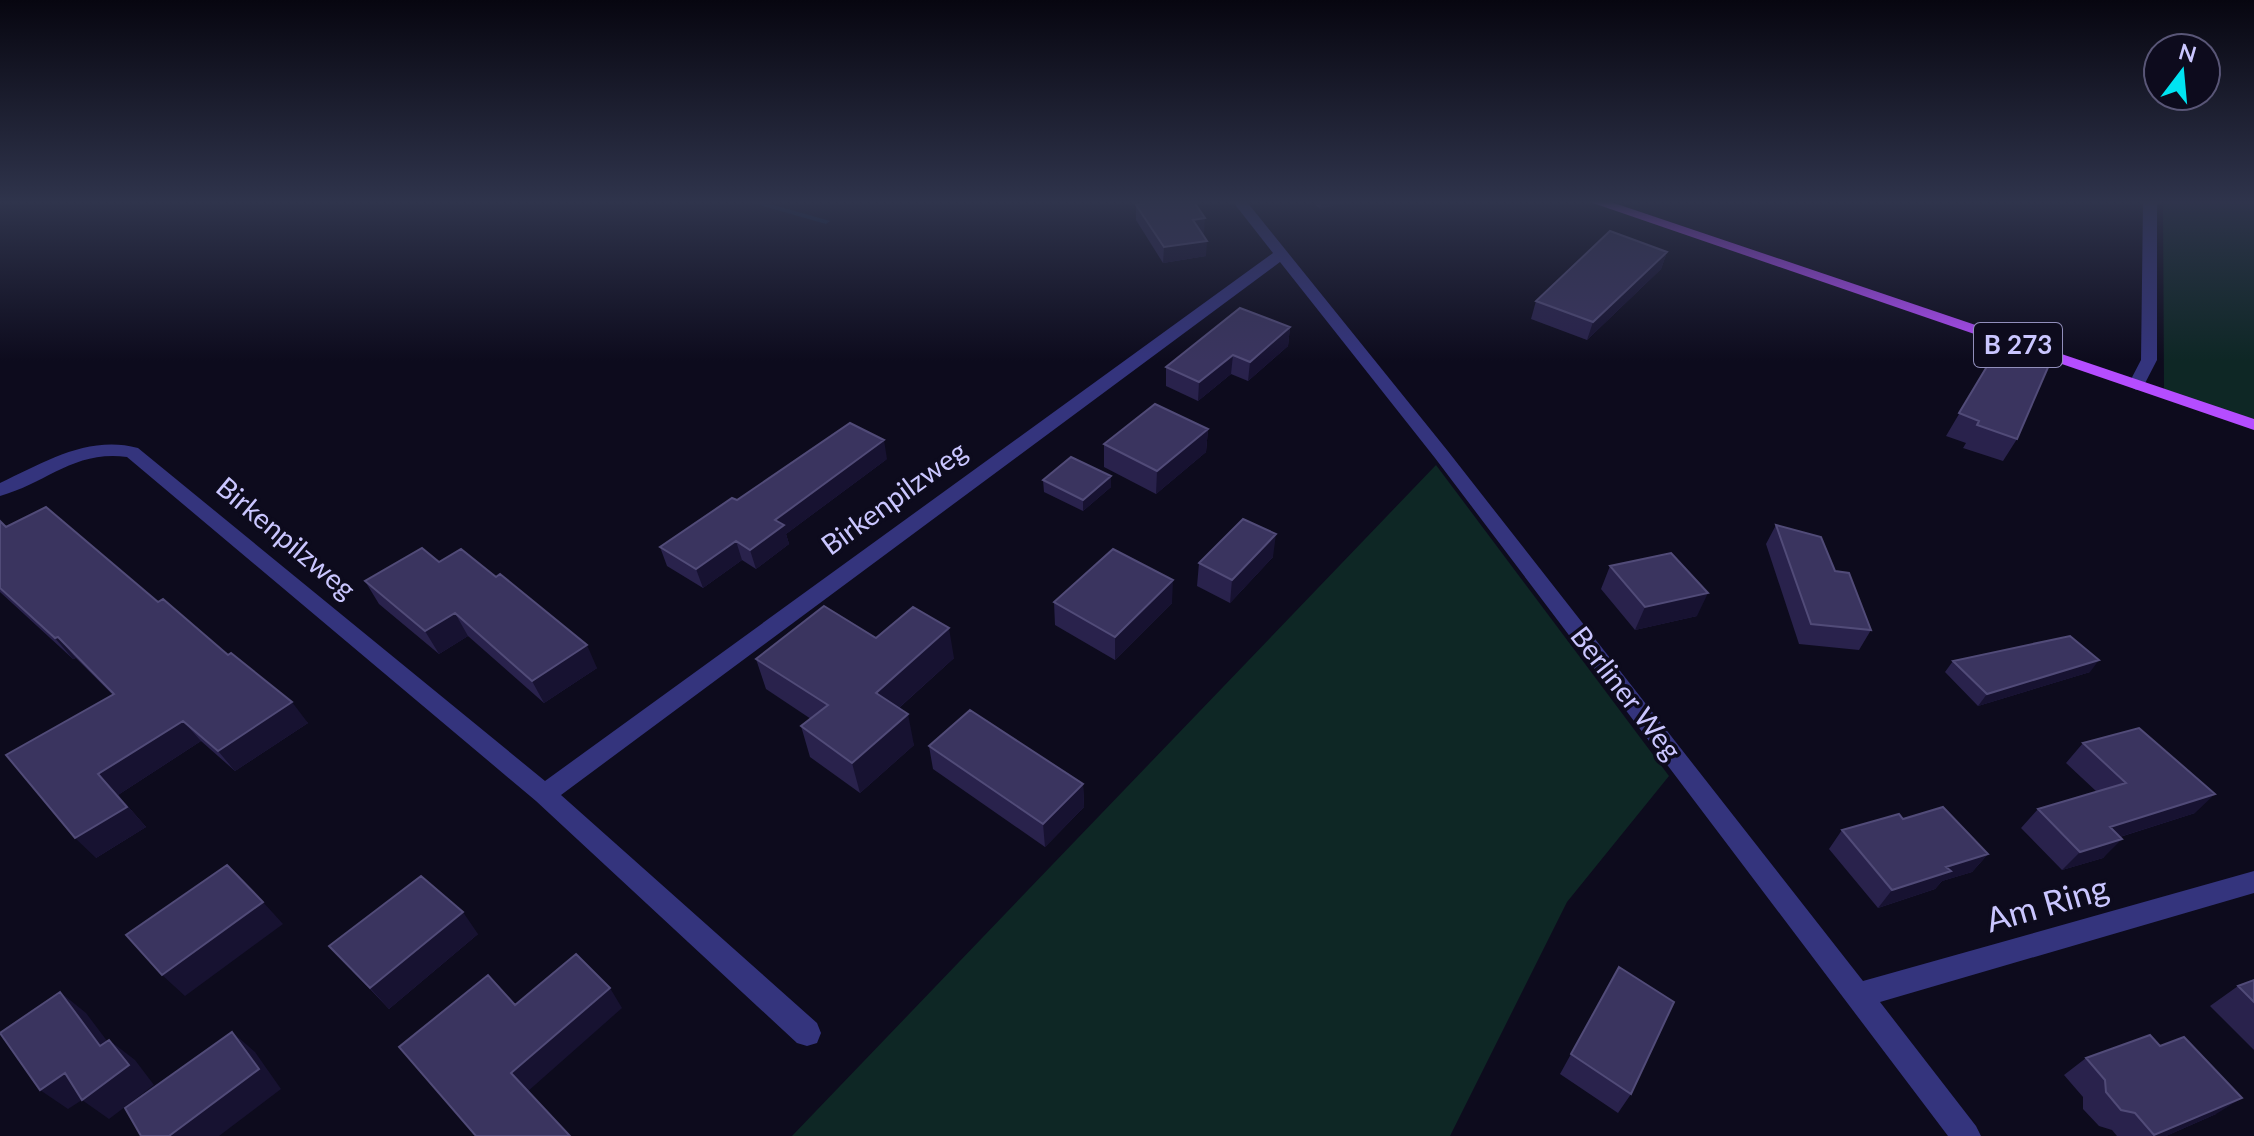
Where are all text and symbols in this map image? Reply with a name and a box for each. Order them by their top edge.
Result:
north arrow [2142,32,2222,112]
text: N [2176,37,2200,68]
road number: B 273 [1974,323,2062,367]
street label: Birkenpilzweg [814,433,973,561]
street label: Birkenpilzweg [210,469,363,605]
street label: Berliner Weg [1564,619,1689,766]
street label: Am Ring [1981,866,2113,940]

